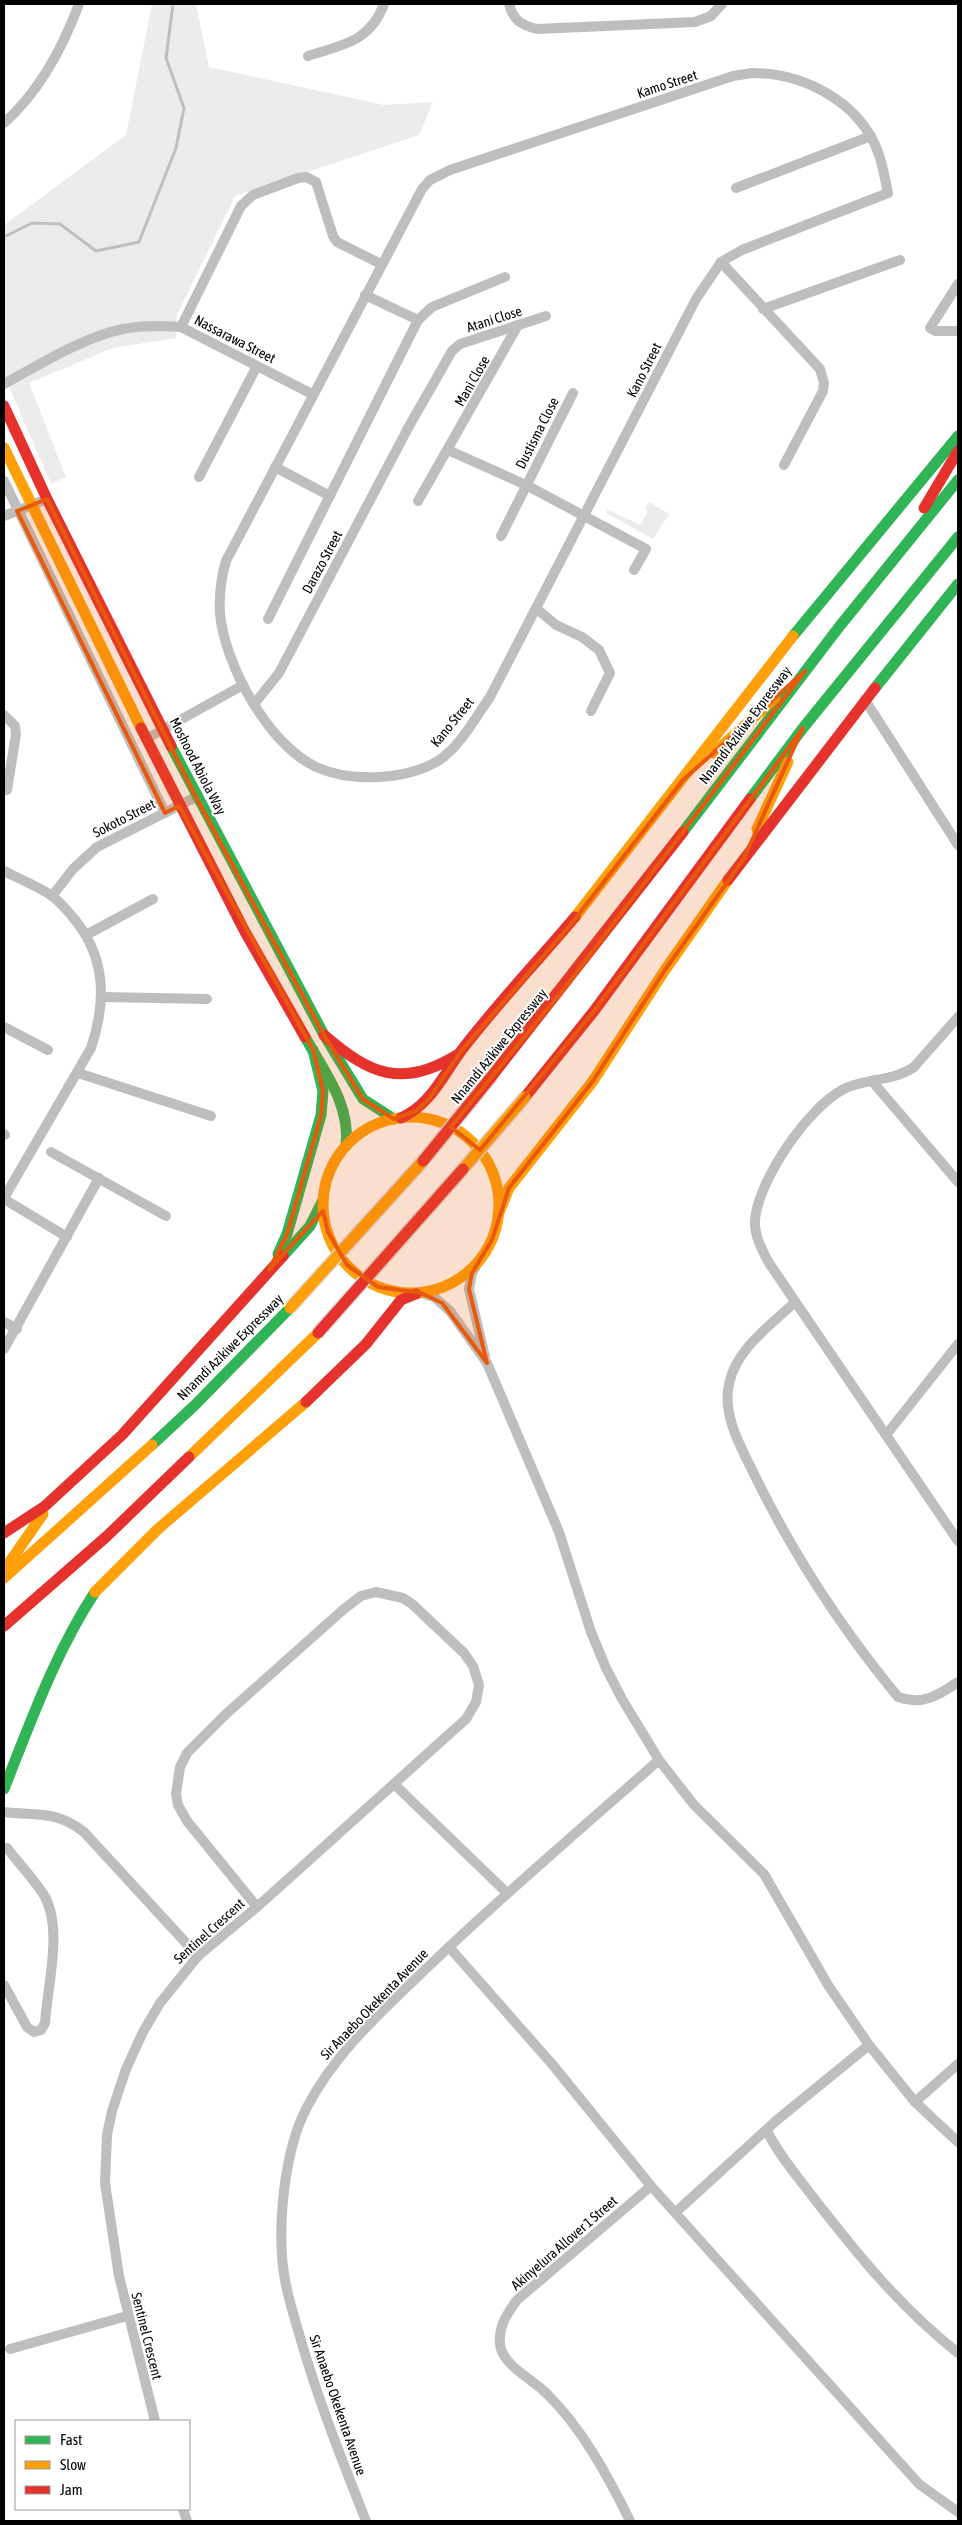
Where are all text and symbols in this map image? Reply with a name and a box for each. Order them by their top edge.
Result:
street label: Kamo Street [635,67,699,101]
street label: Atani Close [464,303,524,335]
street label: Nassarawa Street [192,312,278,366]
street label: Kano Street [623,340,665,400]
street label: Mani Close [451,353,493,409]
street label: Dustisma Close [512,395,562,471]
street label: Darazo Street [299,528,345,596]
street label: Nnamdi Azikiwe Expressway [696,663,795,787]
street label: Kano Street [427,694,477,750]
street label: Moshood Abiola Way [167,715,229,817]
street label: Sokoto Street [90,795,158,841]
street label: Nnamdi Azikiwe Expressway [448,985,550,1107]
street label: Nnamdi Azikiwe Expressway [174,1291,286,1403]
street label: Sentinel Crescent [171,1895,247,1967]
street label: Sir Anaebo Okekenta Avenue [317,1945,431,2063]
street label: Akinyelura Allover 1 Street [508,2193,620,2293]
street label: Sentinel Crescent [128,2291,166,2381]
street label: Sir Anaebo Okekenta Avenue [306,2333,370,2477]
legend [15,2420,190,2510]
text: Fast [60,2431,82,2448]
text: Slow [60,2456,86,2473]
text: Jam [60,2481,83,2498]

